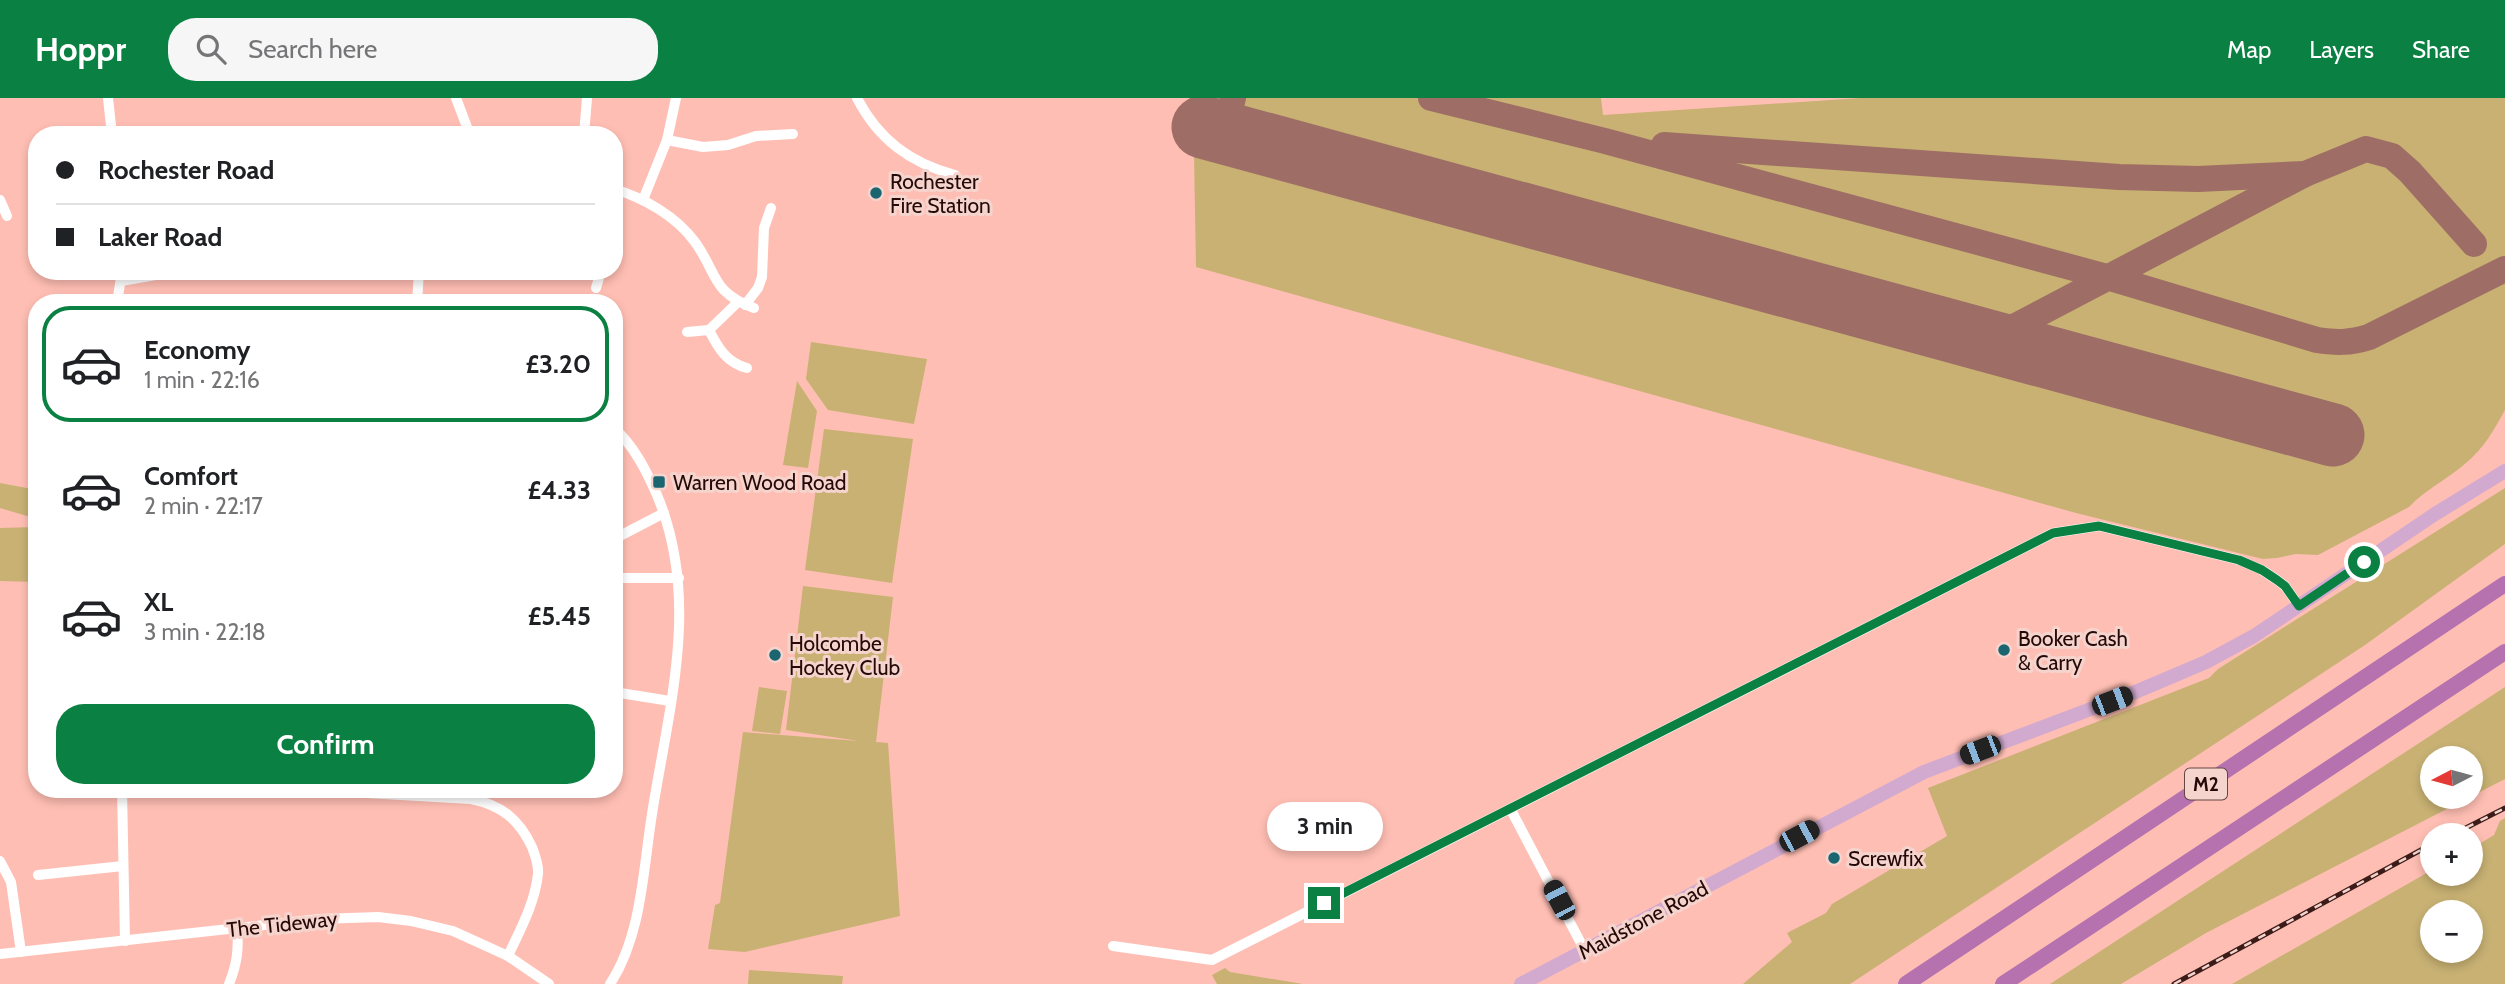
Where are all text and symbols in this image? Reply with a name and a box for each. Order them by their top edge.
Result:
search box [168,18,658,81]
text: Hoppr [35,29,126,69]
icon: search [192,30,230,68]
text: Search here [248,33,377,65]
text: Map [2227,35,2271,64]
text: Layers [2309,35,2374,64]
text: Share [2412,35,2470,64]
text: Rochester Road [98,154,274,186]
place label: Rochester Fire Station [890,169,991,218]
marker: Rochester Fire Station [868,185,884,201]
text: Laker Road [98,221,222,253]
icon: car [60,333,123,396]
text: Economy [144,334,250,366]
text: £3.20 [526,348,591,380]
text: 1 min · 22:16 [144,366,260,394]
icon: car [60,459,123,522]
text: Comfort [144,460,238,492]
place label: Warren Wood Road [673,470,846,495]
text: £4.33 [528,474,591,506]
marker: Warren Wood Road [651,474,667,490]
text: 2 min · 22:17 [144,492,263,520]
route start [2348,546,2380,578]
icon: car [60,585,123,648]
text: XL [144,586,173,618]
text: £5.45 [528,600,591,632]
text: 3 min · 22:18 [144,618,266,646]
place label: Booker Cash & Carry [2018,626,2128,675]
place label: Holcombe Hockey Club [789,631,900,680]
marker: Booker Cash & Carry [1996,642,2012,658]
marker: Holcombe Hockey Club [767,647,783,663]
car [2089,684,2136,718]
button: Confirm [56,704,595,784]
car [1957,733,2004,767]
north arrow [2420,746,2483,808]
map controls [2420,746,2483,963]
road number: M2 [2185,768,2227,800]
callout: 3 min [1266,802,1382,850]
text: 3 min [1297,812,1353,840]
car [1776,817,1823,855]
button: + [2420,823,2483,886]
place label: Screwfix [1848,846,1924,871]
marker: Screwfix [1826,850,1842,866]
street label: Maidstone Road [1574,875,1712,965]
car [1540,877,1579,923]
route end [1308,887,1340,919]
button: − [2420,900,2483,963]
street label: The Tideway [225,906,339,942]

